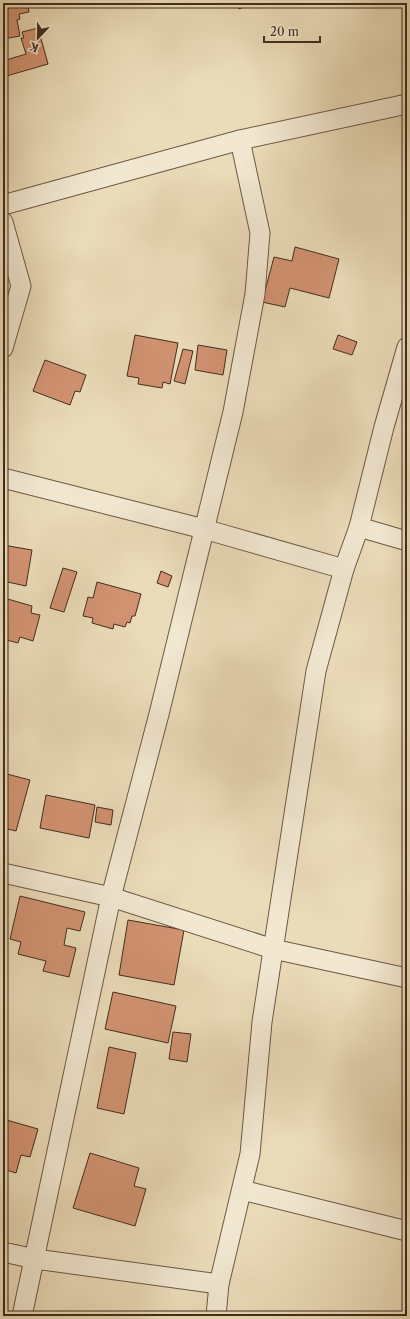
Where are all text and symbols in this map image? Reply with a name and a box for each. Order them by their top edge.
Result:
north arrow [18,18,58,58]
scale bar [264,18,320,44]
text: 20 m [270,24,299,39]
text: K [26,39,41,55]

